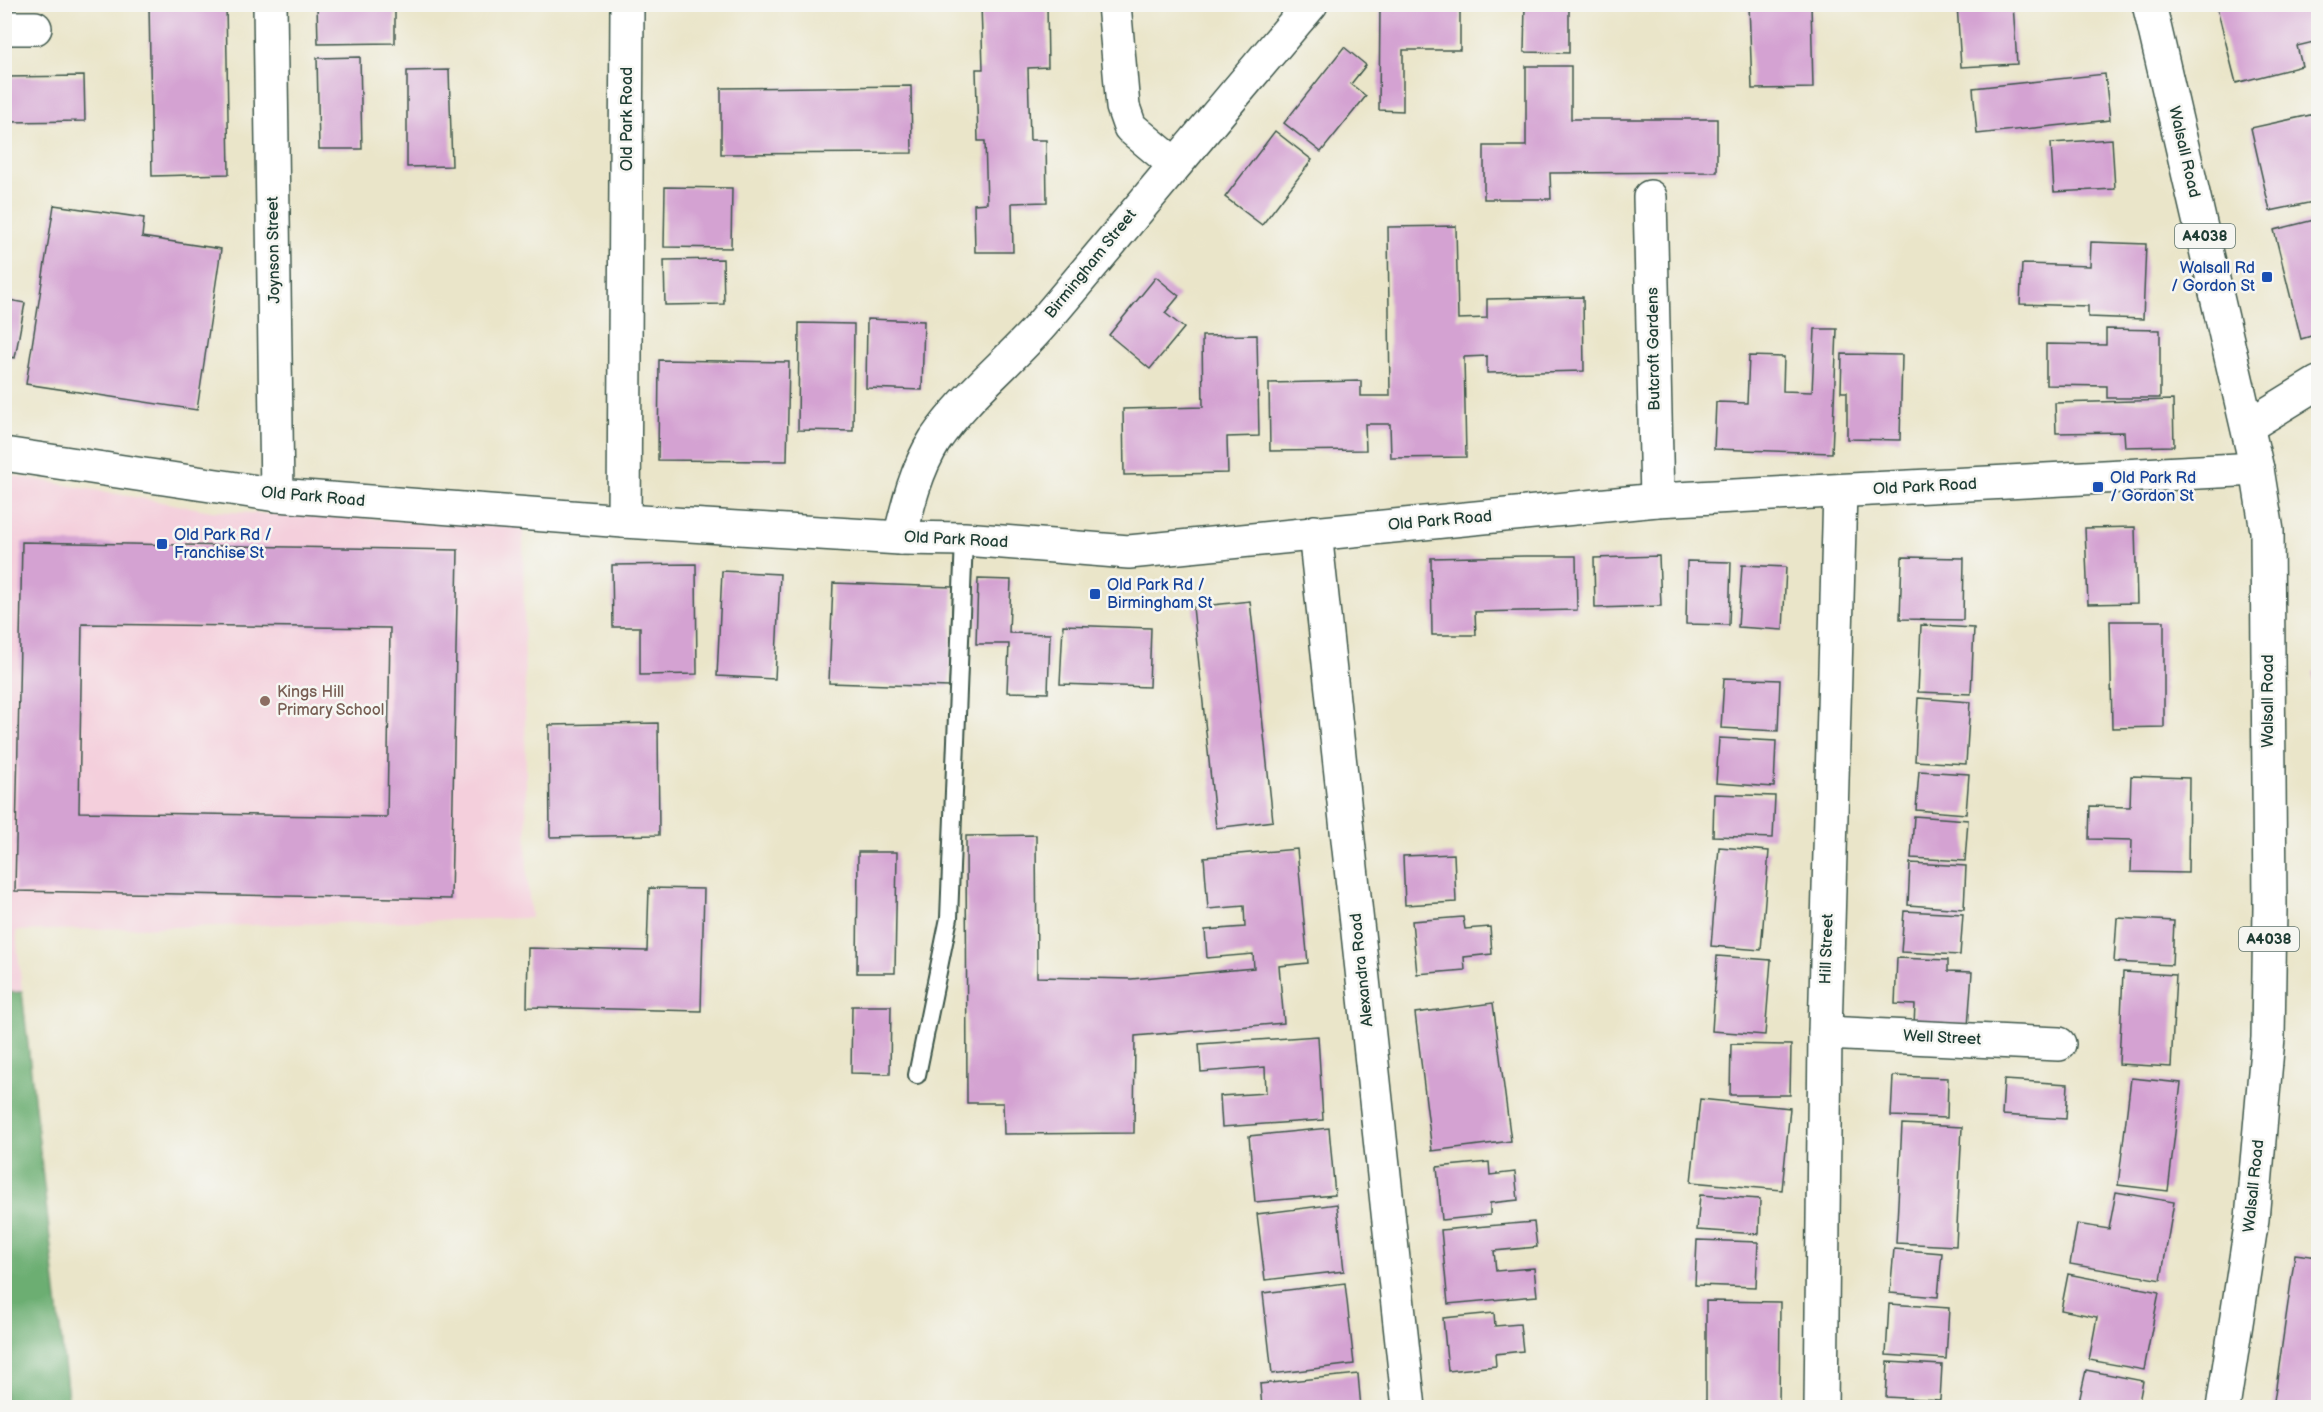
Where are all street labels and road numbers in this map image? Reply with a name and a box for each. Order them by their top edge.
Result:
street label: Old Park Road [618,67,637,171]
street label: Walsall Road [2164,104,2204,200]
street label: Joynson Street [264,196,284,304]
street label: Birmingham Street [1041,206,1141,322]
road number: A4038 [2175,224,2235,248]
street label: Butcroft Gardens [1643,287,1665,411]
street label: Old Park Road [1872,475,1978,499]
street label: Old Park Road [260,483,366,511]
street label: Old Park Road [1387,507,1493,535]
street label: Old Park Road [903,528,1009,552]
street label: Walsall Road [2259,654,2278,748]
street label: Alexandra Road [1347,912,1377,1028]
street label: Hill Street [1816,913,1838,985]
road number: A4038 [2239,927,2299,951]
street label: Well Street [1902,1026,1982,1050]
street label: Walsall Road [2240,1139,2268,1233]

